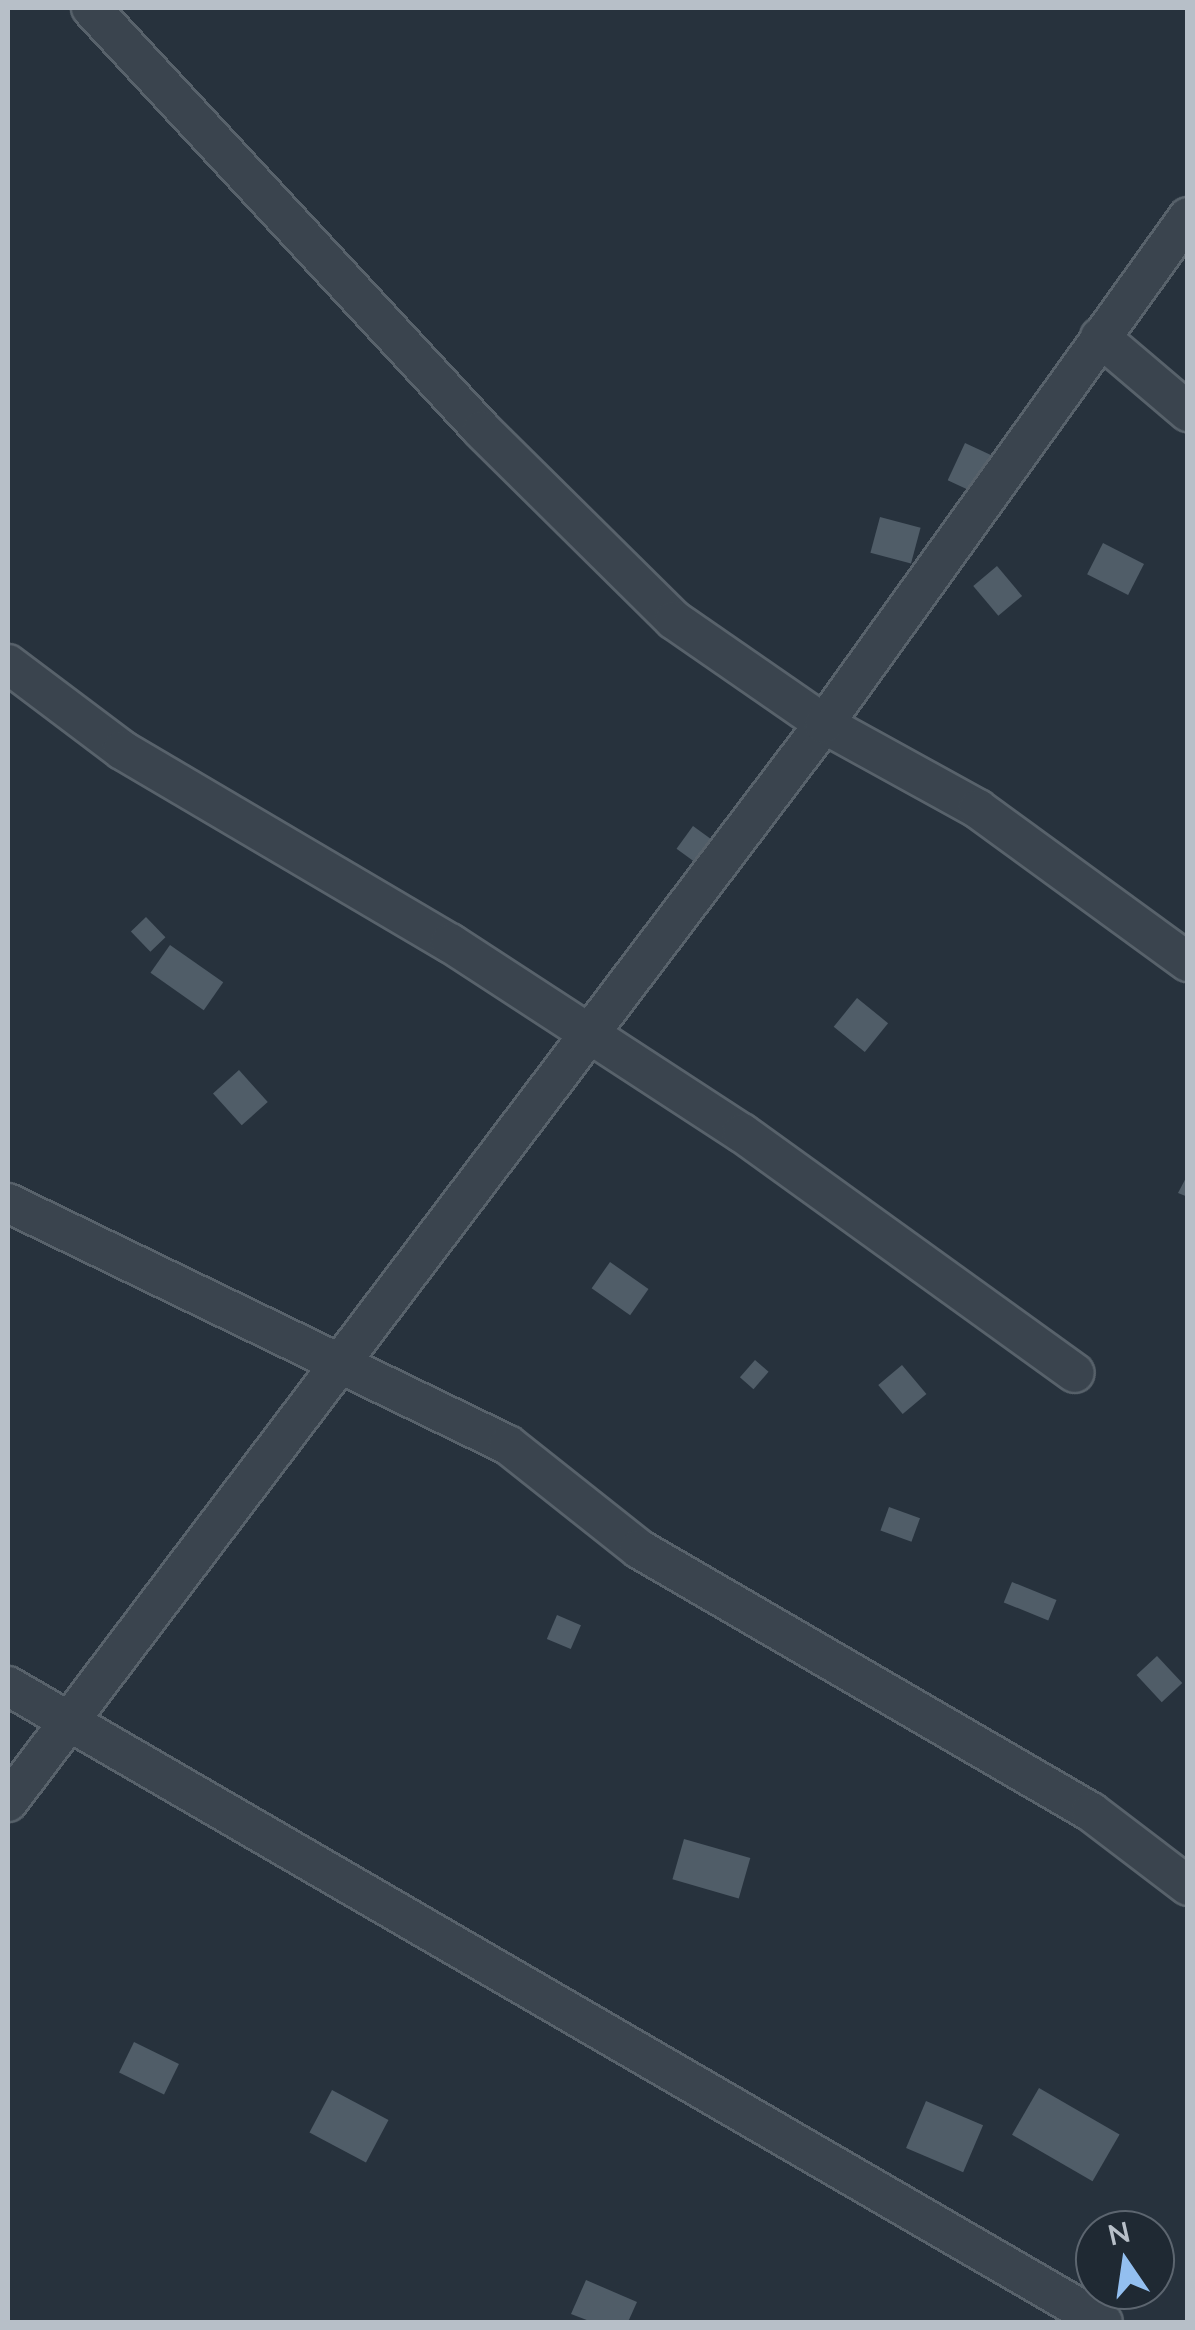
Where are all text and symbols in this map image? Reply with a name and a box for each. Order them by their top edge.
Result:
north arrow [1075,2210,1175,2310]
text: N [1104,2214,1133,2252]

